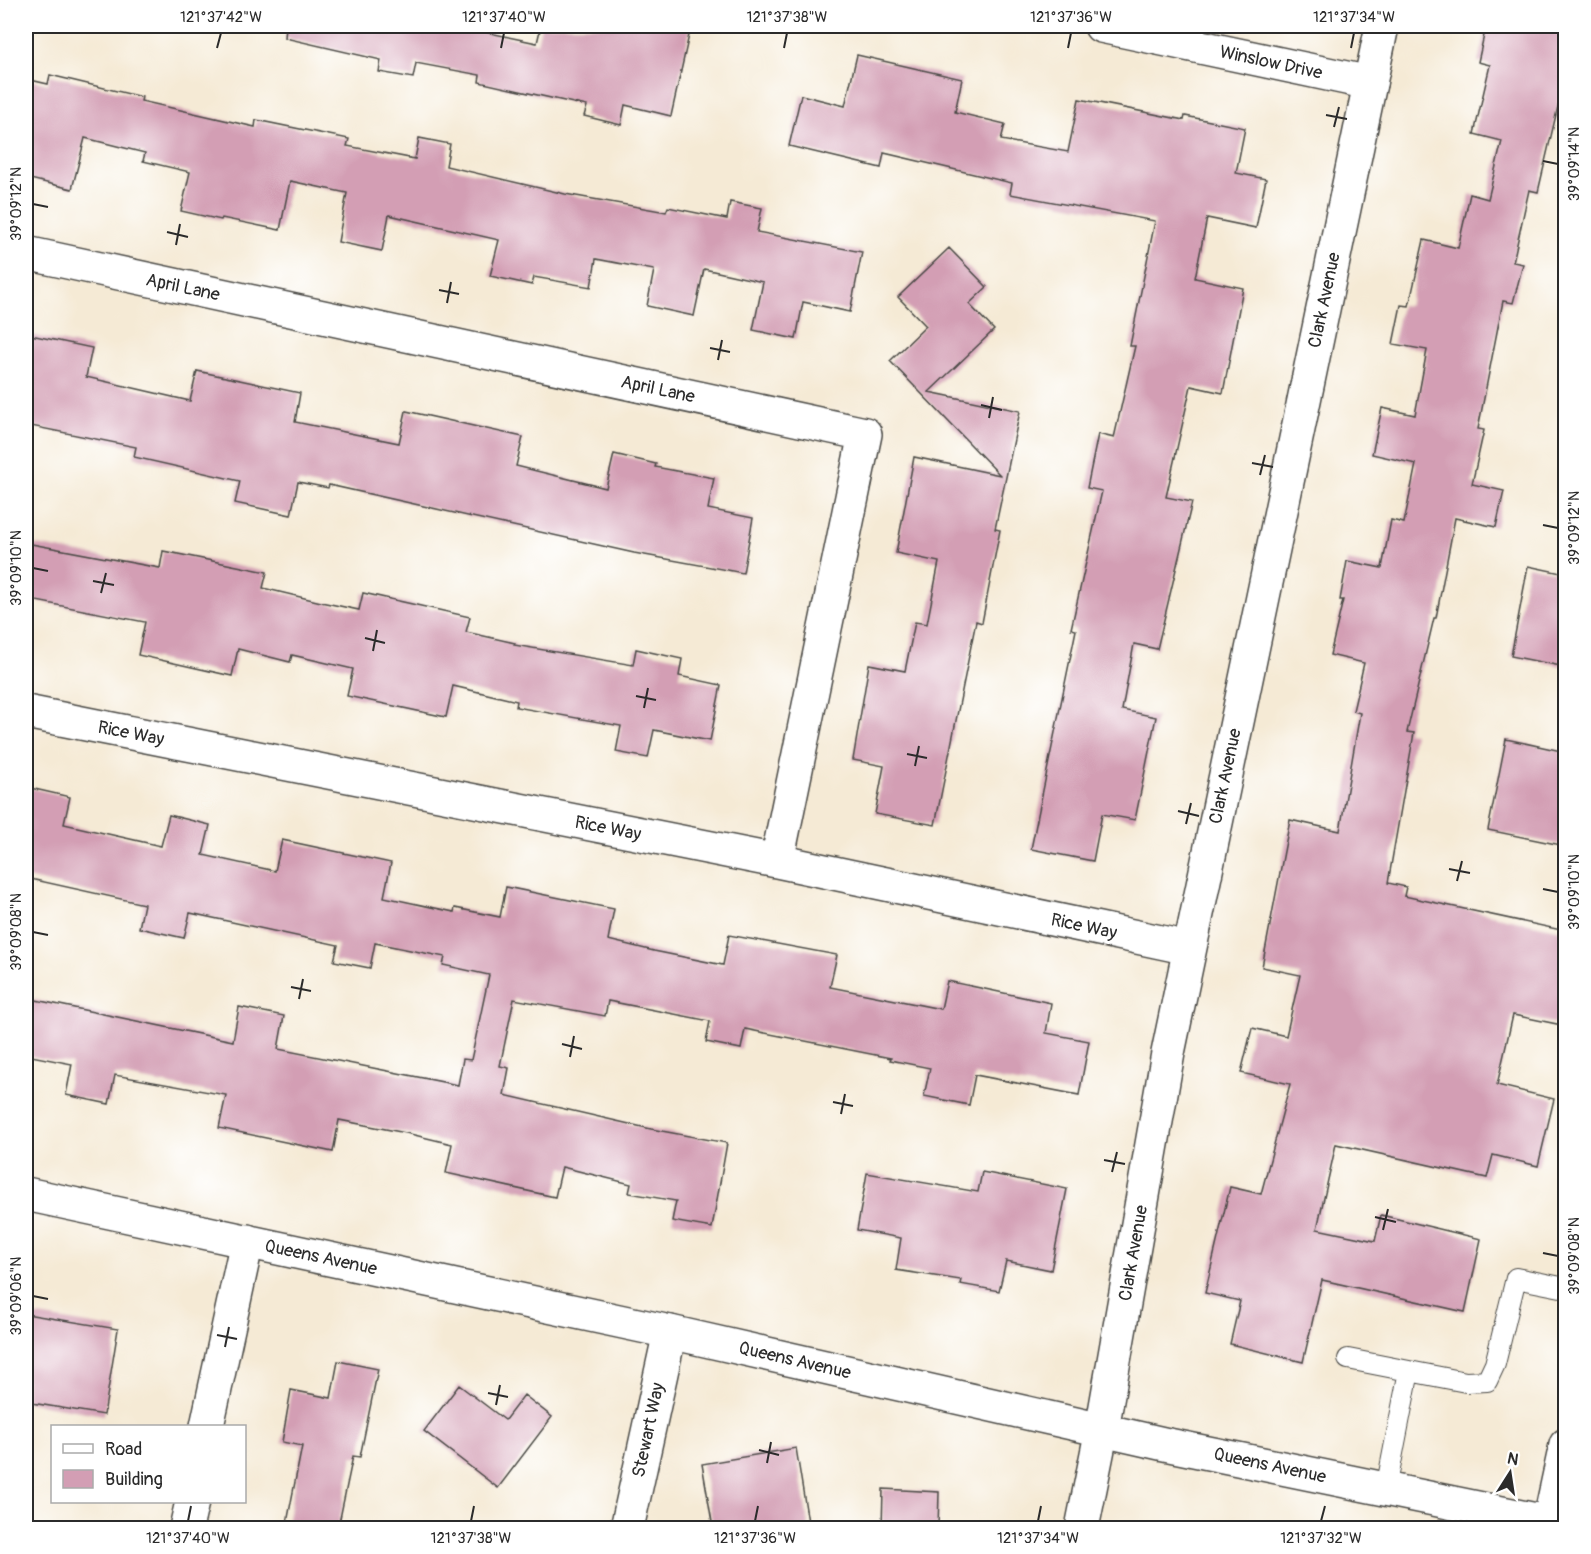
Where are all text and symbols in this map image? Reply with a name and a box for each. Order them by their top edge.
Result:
text: 121°37'42"W [180,8,262,27]
text: 121°37'40"W [462,8,546,27]
text: 121°37'38"W [747,8,828,27]
text: 121°37'36"W [1030,8,1112,27]
text: 121°37'34"W [1313,8,1395,27]
street label: Winslow Drive [1217,40,1325,85]
text: 39°09'14"N [1565,127,1584,201]
text: 39°09'12"N [7,167,26,241]
street label: Clark Avenue [1303,250,1346,350]
street label: April Lane [144,268,222,307]
street label: April Lane [619,370,697,409]
text: 39°09'12"N [1565,491,1584,565]
text: 39°09'10"N [7,530,26,606]
street label: Rice Way [96,716,166,751]
street label: Clark Avenue [1204,726,1247,826]
street label: Rice Way [573,811,643,846]
text: 39°09'10"N [1565,854,1584,930]
text: 39°09'08"N [7,893,26,971]
street label: Rice Way [1049,908,1119,945]
street label: Clark Avenue [1114,1203,1153,1303]
text: 39°09'08"N [1565,1217,1584,1295]
street label: Queens Avenue [262,1234,379,1281]
text: 39°09'06"N [7,1257,26,1335]
street label: Queens Avenue [736,1336,853,1385]
street label: Stewart Way [627,1380,670,1480]
legend [51,1425,246,1503]
text: Road [105,1438,142,1461]
street label: Queens Avenue [1211,1442,1328,1489]
north arrow [1480,1443,1540,1503]
text: N [1506,1448,1520,1470]
text: Building [105,1468,163,1491]
text: 121°37'40"W [146,1529,230,1548]
text: 121°37'38"W [431,1529,512,1548]
text: 121°37'36"W [714,1529,796,1548]
text: 121°37'34"W [997,1529,1079,1548]
text: 121°37'32"W [1280,1529,1362,1548]

